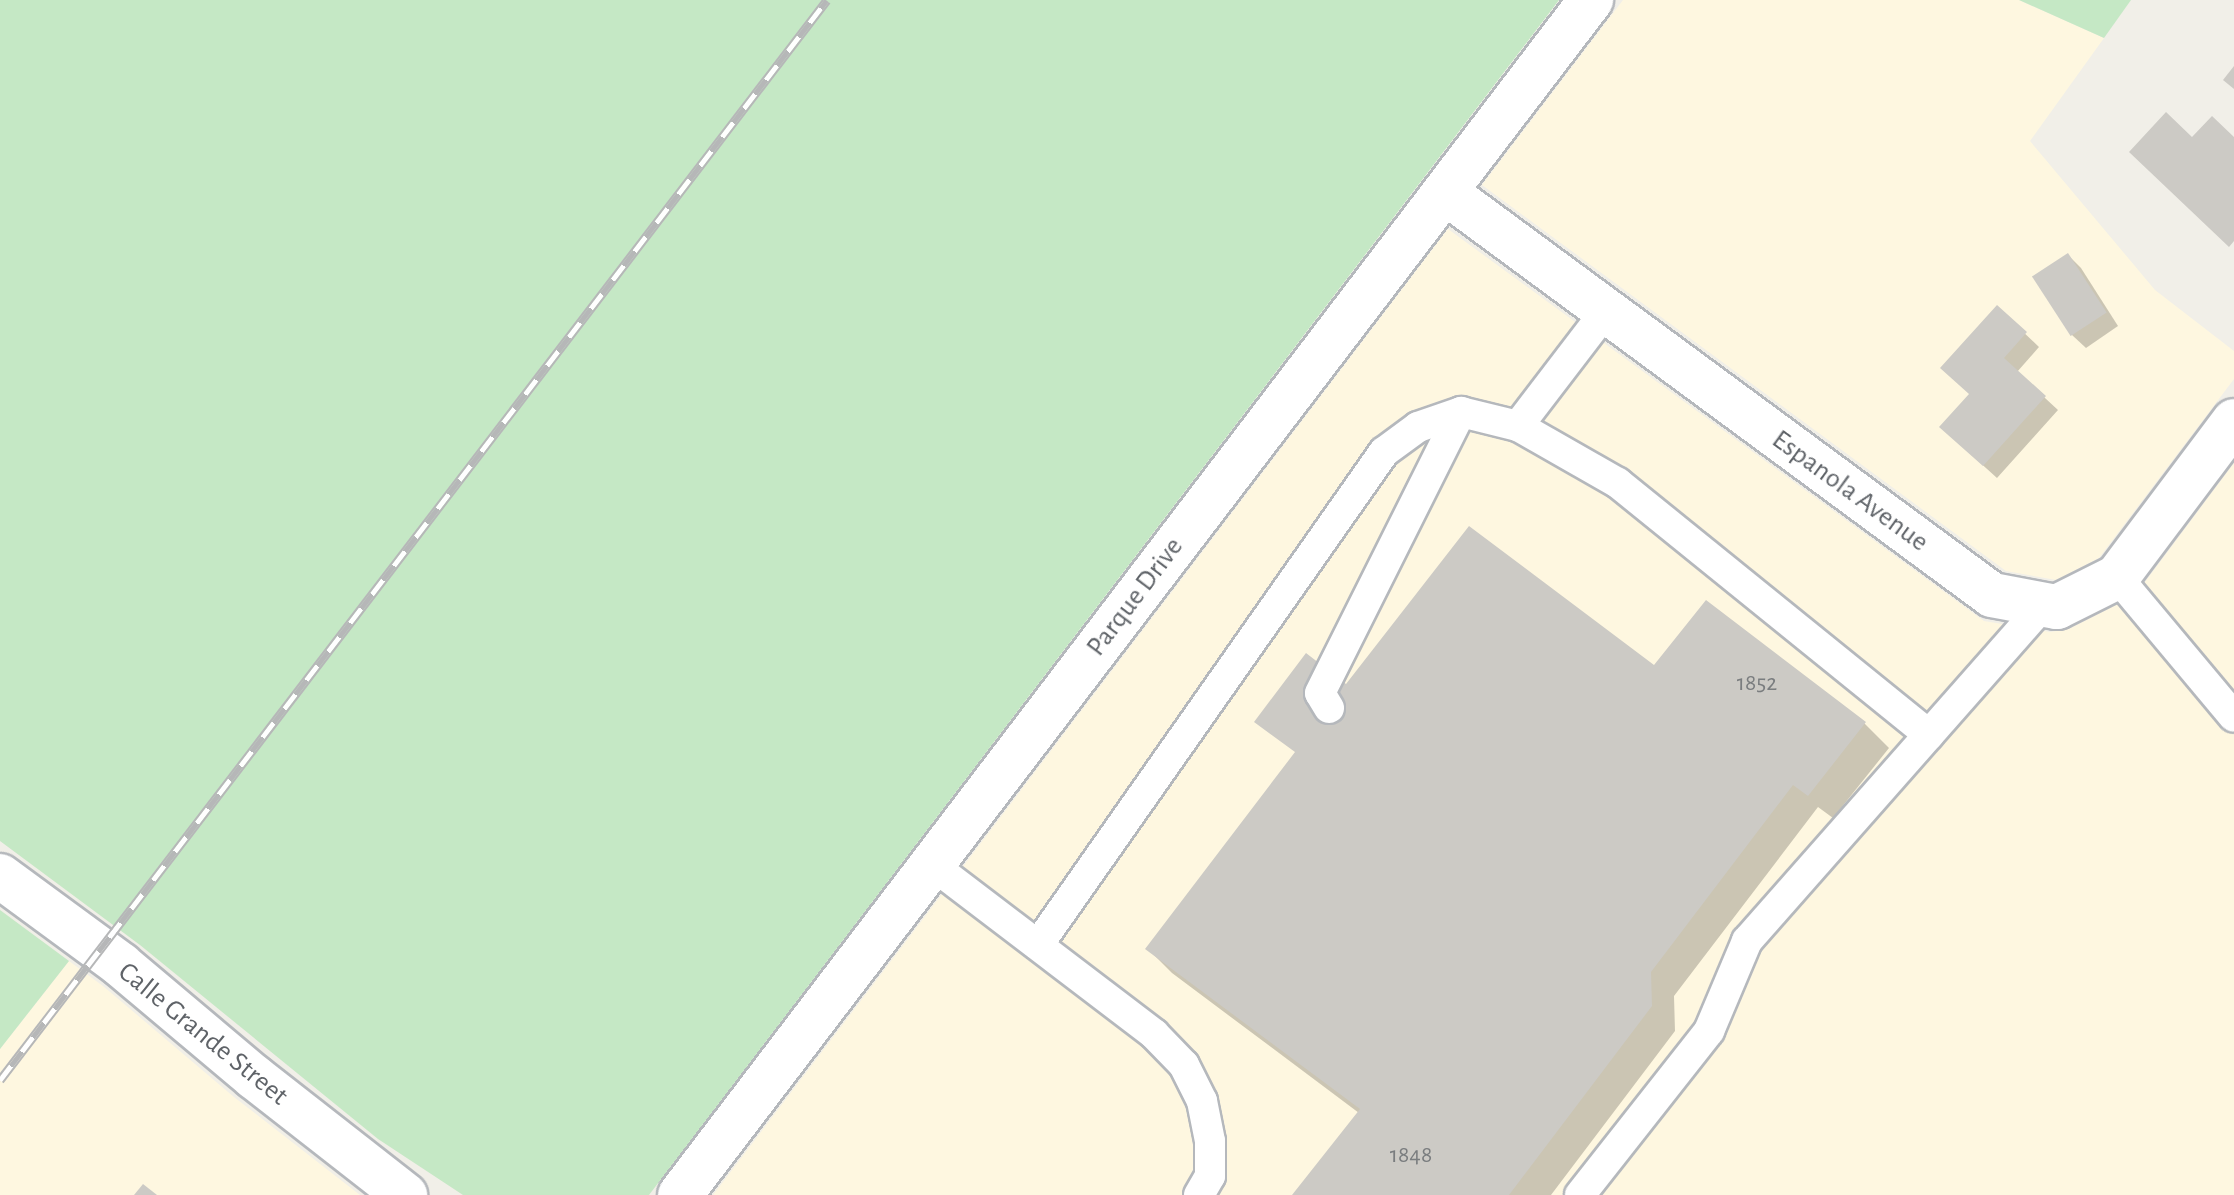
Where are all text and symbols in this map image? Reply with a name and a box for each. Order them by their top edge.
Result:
street label: Espanola Avenue [1765,423,1935,559]
street label: Parque Drive [1080,531,1190,663]
house number: 1852 [1737,670,1777,698]
street label: Calle Grande Street [111,955,295,1113]
house number: 1848 [1390,1142,1432,1170]

